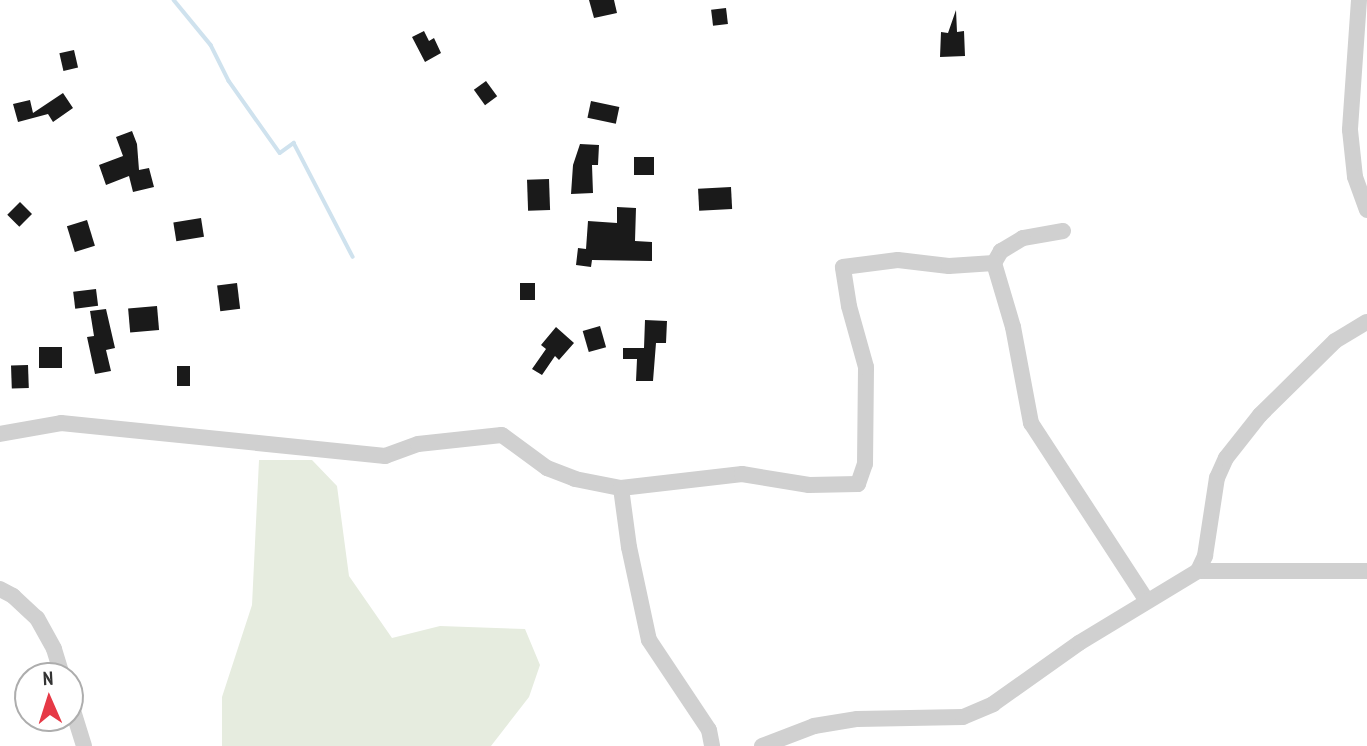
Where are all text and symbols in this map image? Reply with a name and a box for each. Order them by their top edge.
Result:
north arrow [14,662,84,732]
text: N [42,666,54,690]

